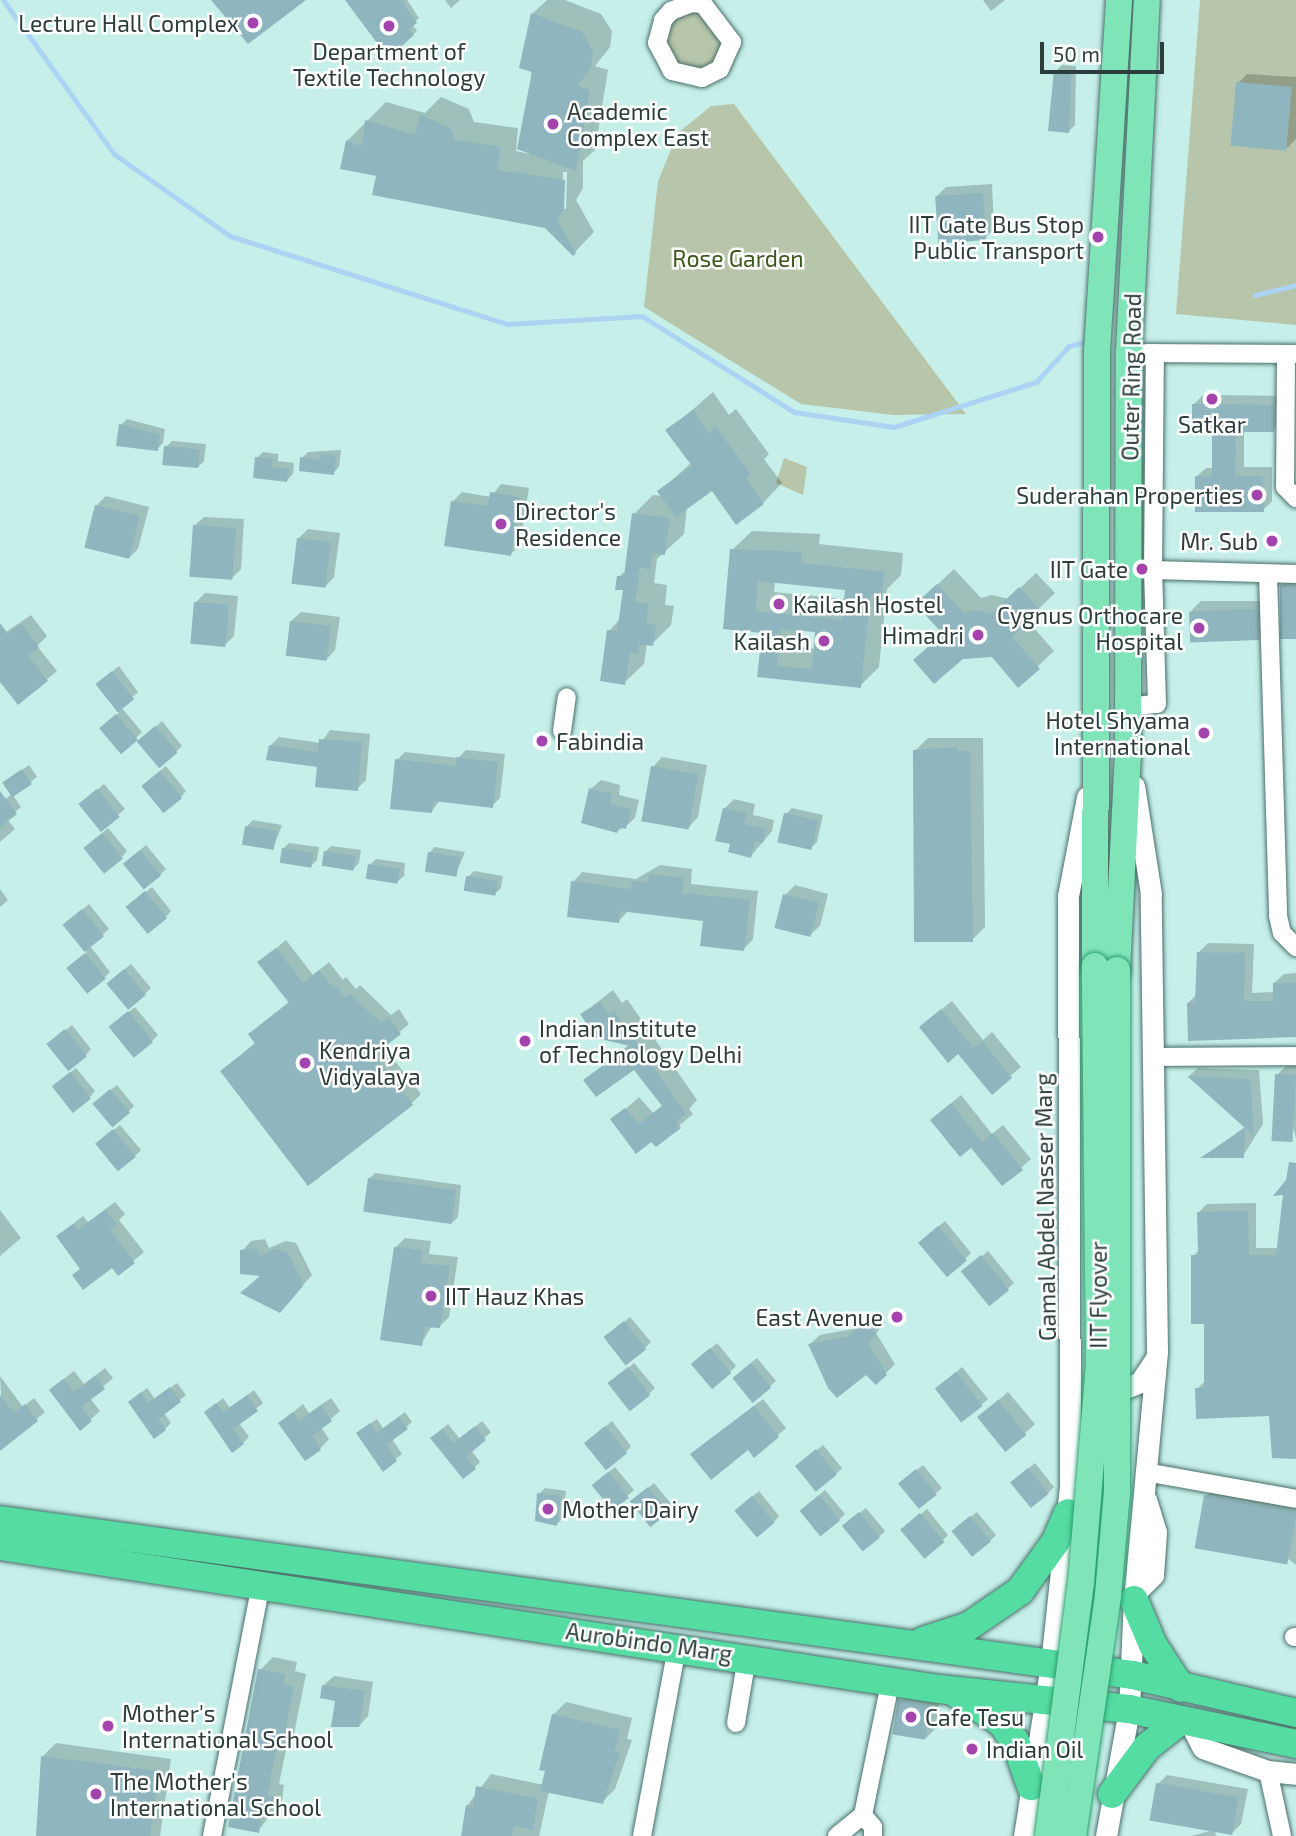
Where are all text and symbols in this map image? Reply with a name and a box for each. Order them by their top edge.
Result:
place label: Lecture Hall Complex [18,9,239,37]
marker: Lecture Hall Complex [245,15,261,31]
marker: Department of Textile Technology [381,18,397,34]
scale bar [1044,28,1168,72]
place label: Department of Textile Technology [292,37,486,91]
text: 50 m [1053,41,1100,66]
place label: Academic Complex East [567,97,709,151]
marker: Academic Complex East [545,116,561,132]
place label: IIT Gate Bus Stop Public Transport [908,210,1084,264]
marker: IIT Gate Bus Stop Public Transport [1090,229,1106,245]
park label: Rose Garden [672,244,804,272]
street label: Outer Ring Road [1116,293,1146,461]
marker: Satkar [1204,391,1220,407]
place label: Satkar [1178,410,1246,438]
place label: Suderahan Properties [1016,481,1243,509]
marker: Suderahan Properties [1249,487,1265,503]
place label: Director's Residence [515,497,621,551]
marker: Director's Residence [493,516,509,532]
place label: Mr. Sub [1180,527,1258,555]
marker: Mr. Sub [1264,533,1280,549]
place label: IIT Gate [1049,555,1128,583]
marker: IIT Gate [1134,561,1150,577]
place label: Kailash Hostel [793,590,943,618]
marker: Kailash Hostel [771,596,787,612]
place label: Cygnus Orthocare Hospital [997,601,1183,655]
marker: Cygnus Orthocare Hospital [1189,618,1209,638]
place label: Himadri [882,621,964,649]
place label: Kailash [734,627,810,655]
marker: Himadri [970,627,986,643]
marker: Kailash [816,633,832,649]
place label: Hotel Shyama International [1045,706,1190,760]
marker: Hotel Shyama International [1196,725,1212,741]
place label: Fabindia [556,727,644,755]
marker: Fabindia [534,733,550,749]
place label: Indian Institute of Technology Delhi [539,1014,744,1068]
marker: Indian Institute of Technology Delhi [517,1033,533,1049]
place label: Kendriya Vidyalaya [319,1036,421,1090]
marker: Kendriya Vidyalaya [297,1055,313,1071]
street label: Gamal Abdel Nasser Marg [1029,1072,1061,1342]
street label: IIT Flyover [1084,1241,1112,1349]
place label: IIT Hauz Khas [445,1282,585,1310]
marker: IIT Hauz Khas [423,1288,439,1304]
place label: East Avenue [755,1303,883,1331]
marker: East Avenue [889,1309,905,1325]
place label: Mother Dairy [562,1495,699,1523]
marker: Mother Dairy [540,1501,556,1517]
street label: Aurobindo Marg [564,1617,734,1667]
place label: Mother's International School [122,1699,334,1753]
place label: Cafe Tesu [925,1703,1025,1731]
marker: Cafe Tesu [903,1709,919,1725]
marker: Mother's International School [100,1718,116,1734]
place label: Indian Oil [986,1735,1083,1763]
marker: Indian Oil [964,1741,980,1757]
place label: The Mother's International School [110,1767,322,1821]
marker: The Mother's International School [88,1786,104,1802]

